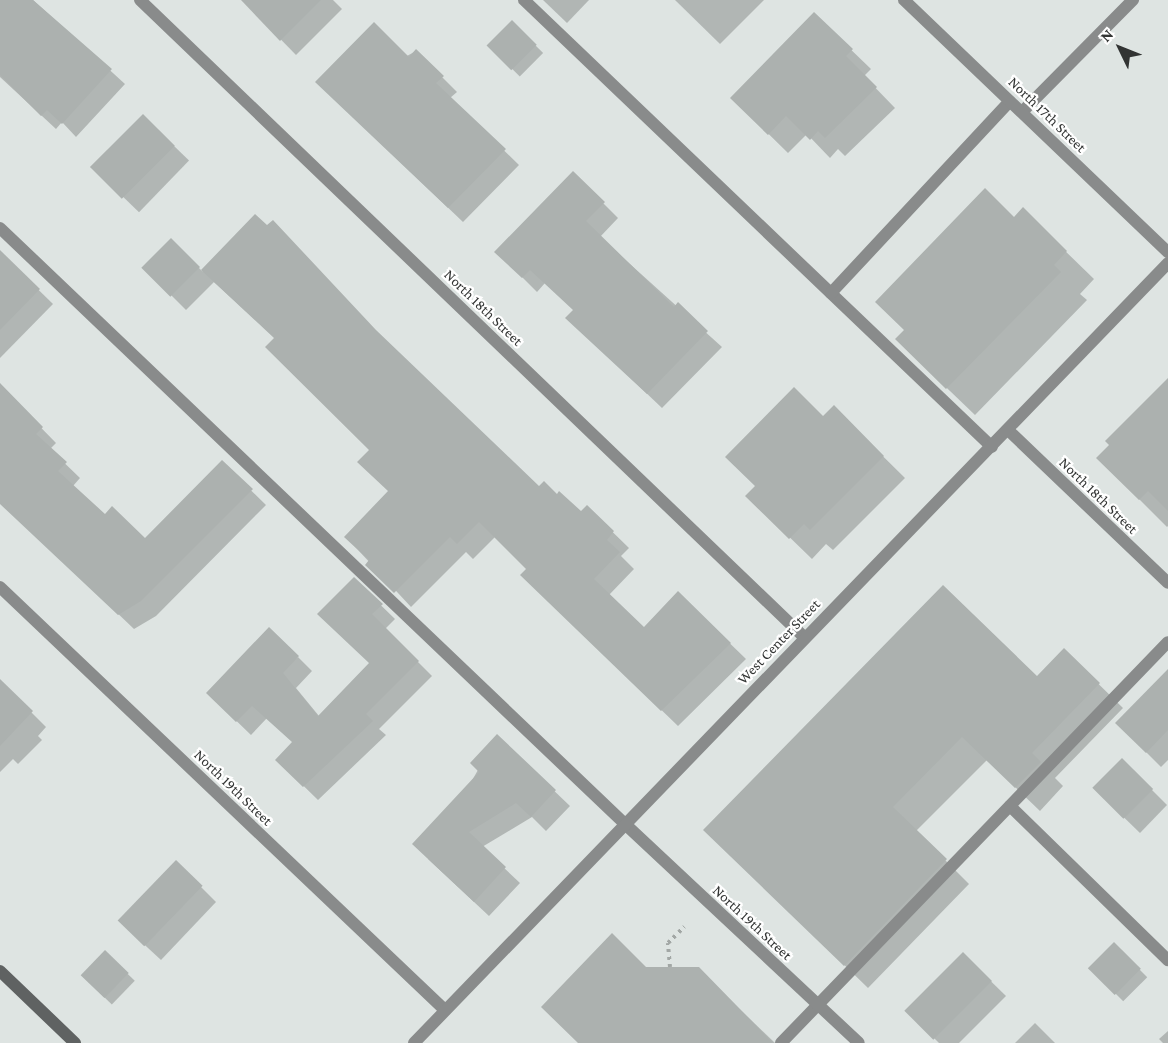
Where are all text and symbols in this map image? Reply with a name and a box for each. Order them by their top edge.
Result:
north arrow [1090,18,1150,78]
text: N [1097,26,1116,45]
street label: North 17th Street [1004,73,1090,157]
street label: North 18th Street [440,266,526,350]
street label: North 18th Street [1055,454,1141,538]
street label: West Center Street [734,596,824,688]
street label: North 19th Street [190,746,276,830]
street label: North 19th Street [709,882,795,964]

